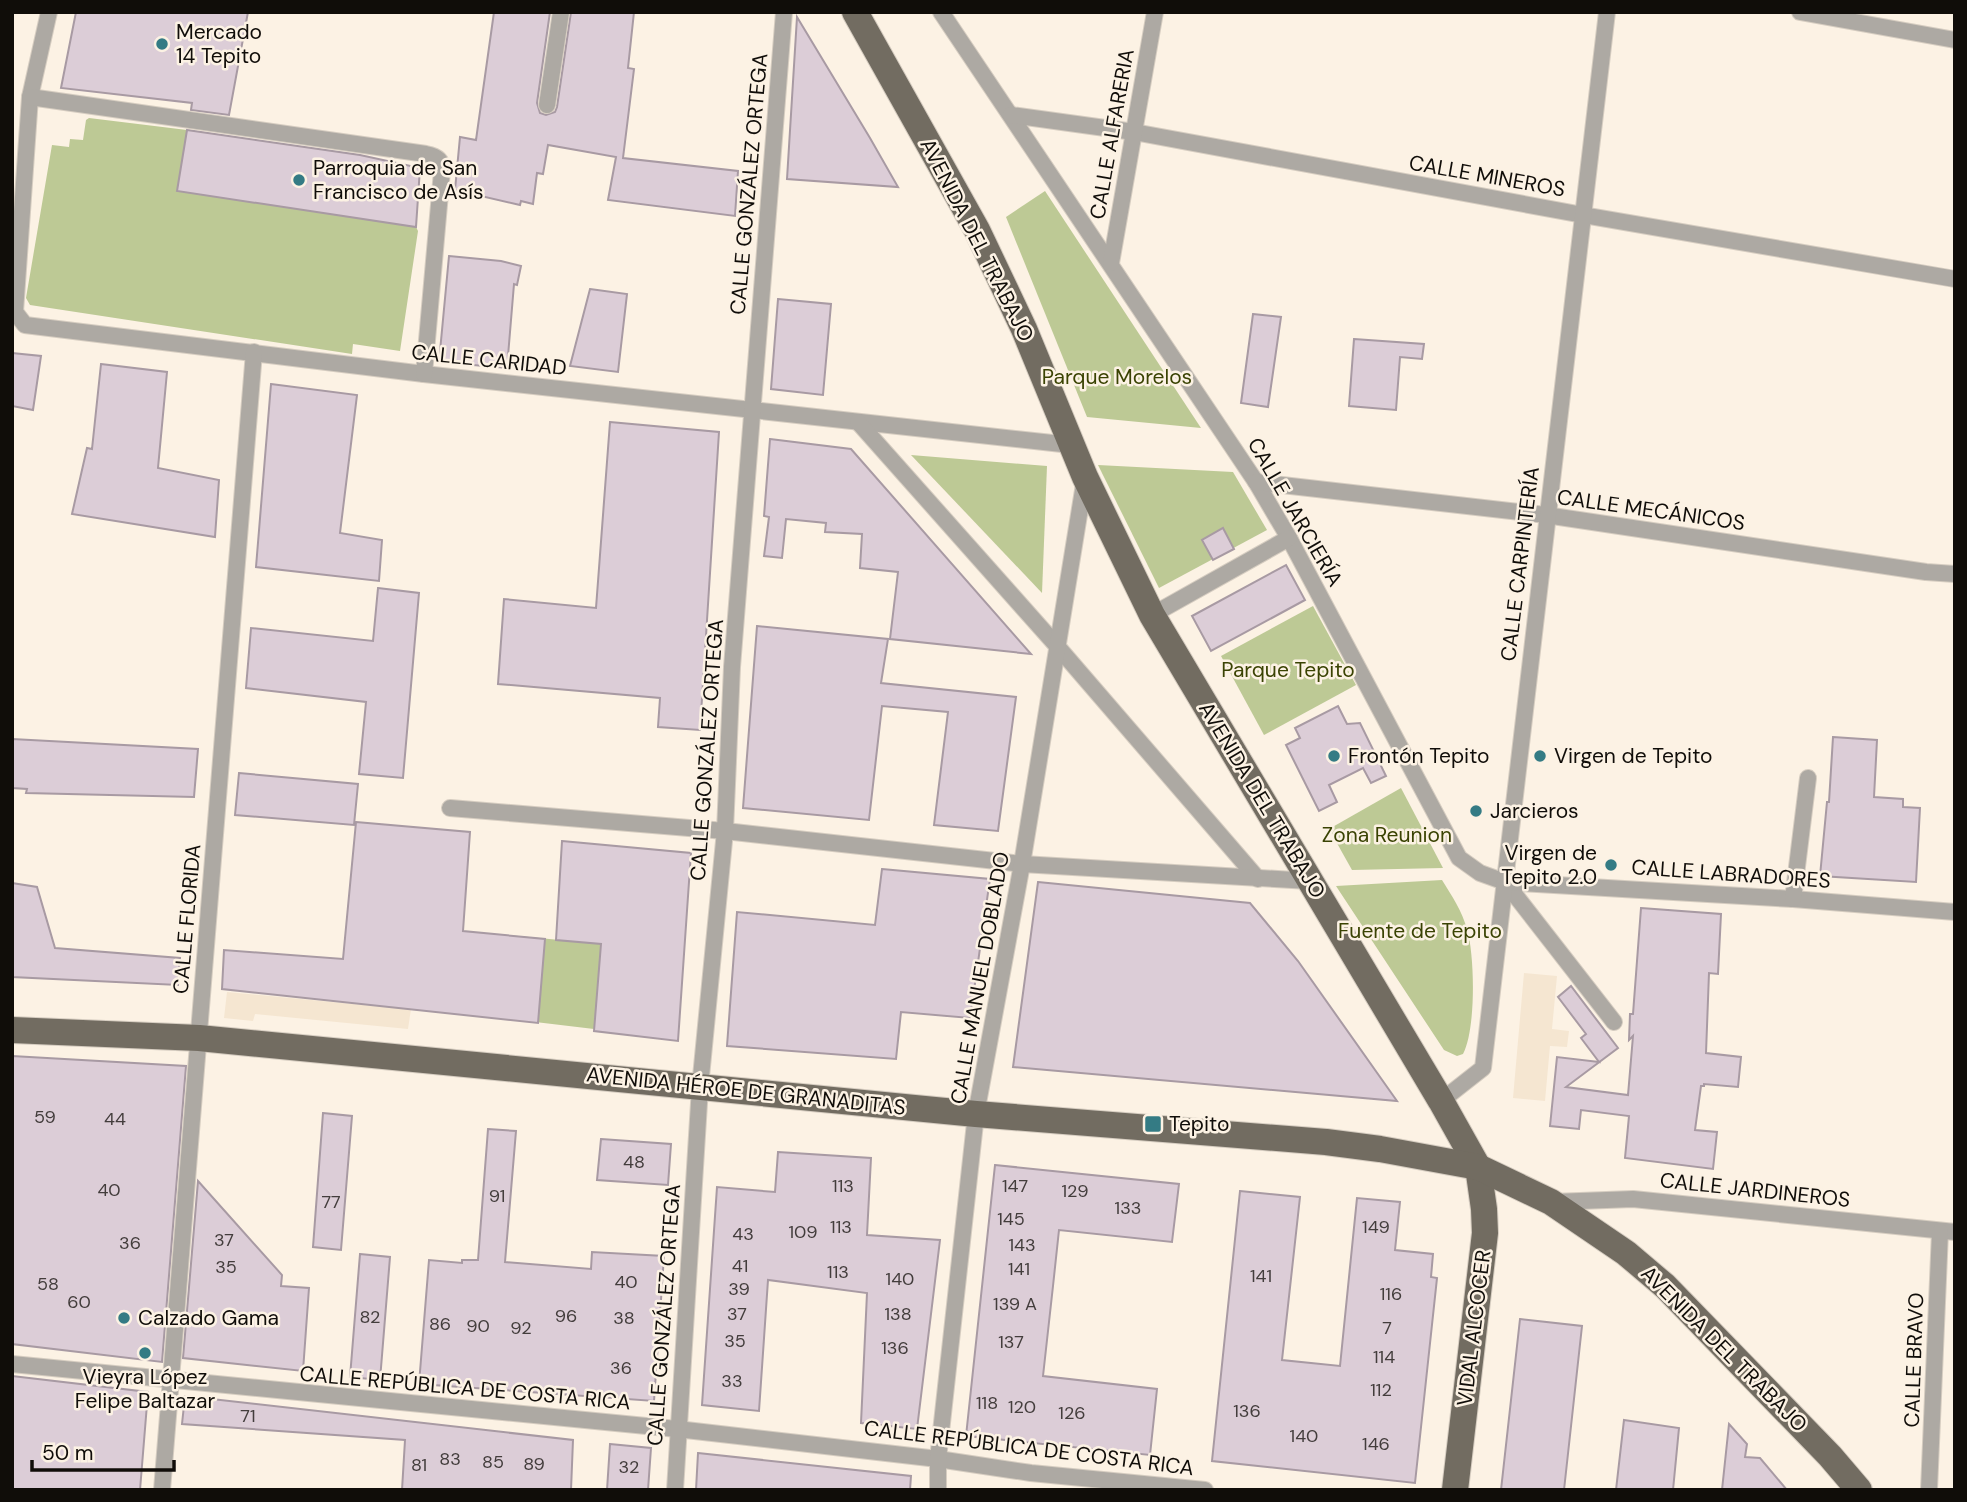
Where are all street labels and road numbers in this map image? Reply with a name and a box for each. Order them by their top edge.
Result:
street label: CALLE ALFARERIA [1083,47,1141,221]
street label: CALLE GONZÁLEZ ORTEGA [724,52,774,316]
street label: AVENIDA DEL TRABAJO [914,134,1040,346]
street label: CALLE MINEROS [1407,148,1567,204]
street label: CALLE CARIDAD [410,338,568,382]
street label: CALLE JARCIERÍA [1241,432,1349,592]
street label: CALLE CARPINTERÍA [1494,465,1546,663]
street label: CALLE MECÁNICOS [1555,483,1747,537]
street label: CALLE GONZÁLEZ ORTEGA [684,618,730,882]
street label: AVENIDA DEL TRABAJO [1192,697,1332,903]
street label: CALLE FLORIDA [167,843,207,995]
street label: CALLE MANUEL DOBLADO [944,850,1016,1106]
street label: CALLE LABRADORES [1630,853,1832,895]
street label: AVENIDA HÉROE DE GRANADITAS [585,1060,907,1122]
street label: CALLE JARDINEROS [1658,1166,1852,1214]
street label: CALLE GONZÁLEZ ORTEGA [641,1183,687,1447]
street label: VIDAL ALCOCER [1451,1248,1497,1408]
street label: AVENIDA DEL TRABAJO [1635,1260,1813,1438]
street label: CALLE BRAVO [1898,1292,1930,1428]
street label: CALLE REPÚBLICA DE COSTA RICA [298,1360,632,1416]
street label: CALLE REPÚBLICA DE COSTA RICA [862,1414,1196,1482]

